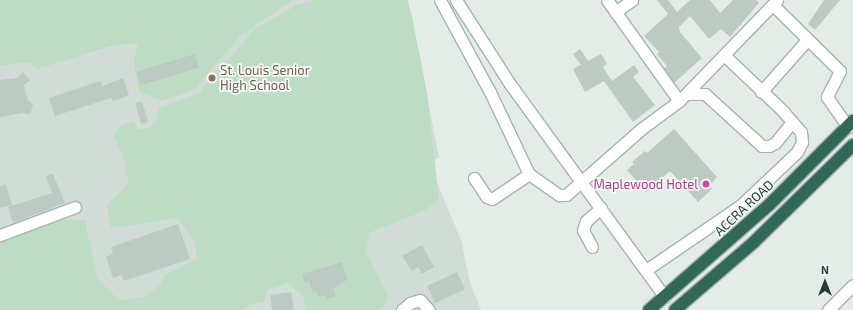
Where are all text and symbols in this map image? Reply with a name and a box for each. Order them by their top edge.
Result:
place label: St. Louis Senior High School [220,63,310,94]
marker: St. Louis Senior High School [207,73,217,83]
place label: Maplewood Hotel [593,176,698,192]
street label: ACCRA ROAD [711,177,777,239]
marker: Maplewood Hotel [701,179,711,189]
north arrow [805,262,845,302]
text: N [821,263,829,276]

